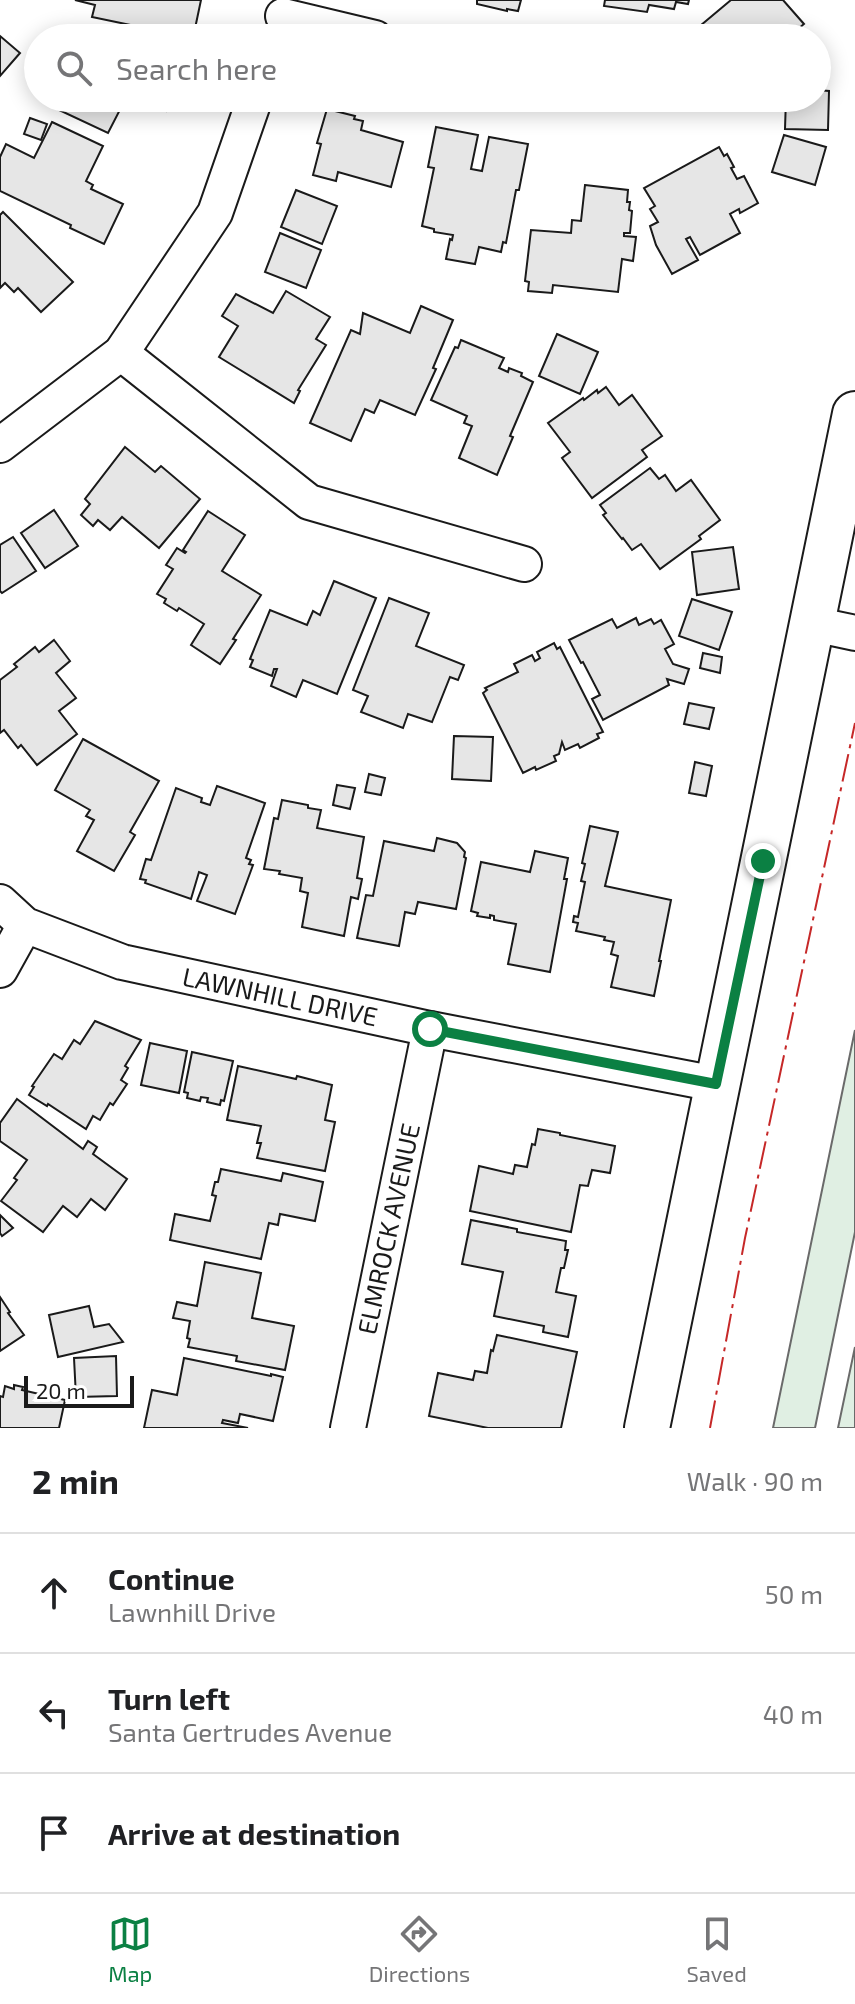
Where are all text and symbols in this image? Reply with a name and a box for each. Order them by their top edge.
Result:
search box [24,24,831,112]
icon: search [52,46,96,90]
text: Search here [116,50,277,86]
route end [745,843,781,879]
street label: LAWNHILL DRIVE [180,960,381,1031]
route start [412,1011,448,1047]
street label: ELMROCK AVENUE [350,1120,425,1337]
scale bar [24,1372,134,1408]
text: 20 m [36,1377,86,1403]
text: 2 min [32,1460,119,1501]
text: Walk · 90 m [687,1465,823,1496]
text: Continue [108,1560,235,1596]
icon: ahead [32,1571,76,1615]
text: 50 m [765,1578,823,1609]
text: Lawnhill Drive [108,1596,276,1627]
text: Turn left [108,1680,230,1716]
icon: left [32,1691,76,1735]
text: 40 m [763,1698,823,1729]
text: Santa Gertrudes Avenue [108,1716,392,1747]
icon: arrive [32,1811,76,1855]
text: Arrive at destination [108,1815,400,1851]
tab: Map [108,1912,152,1986]
tab: Directions [369,1912,470,1986]
tab: Saved [686,1912,747,1986]

